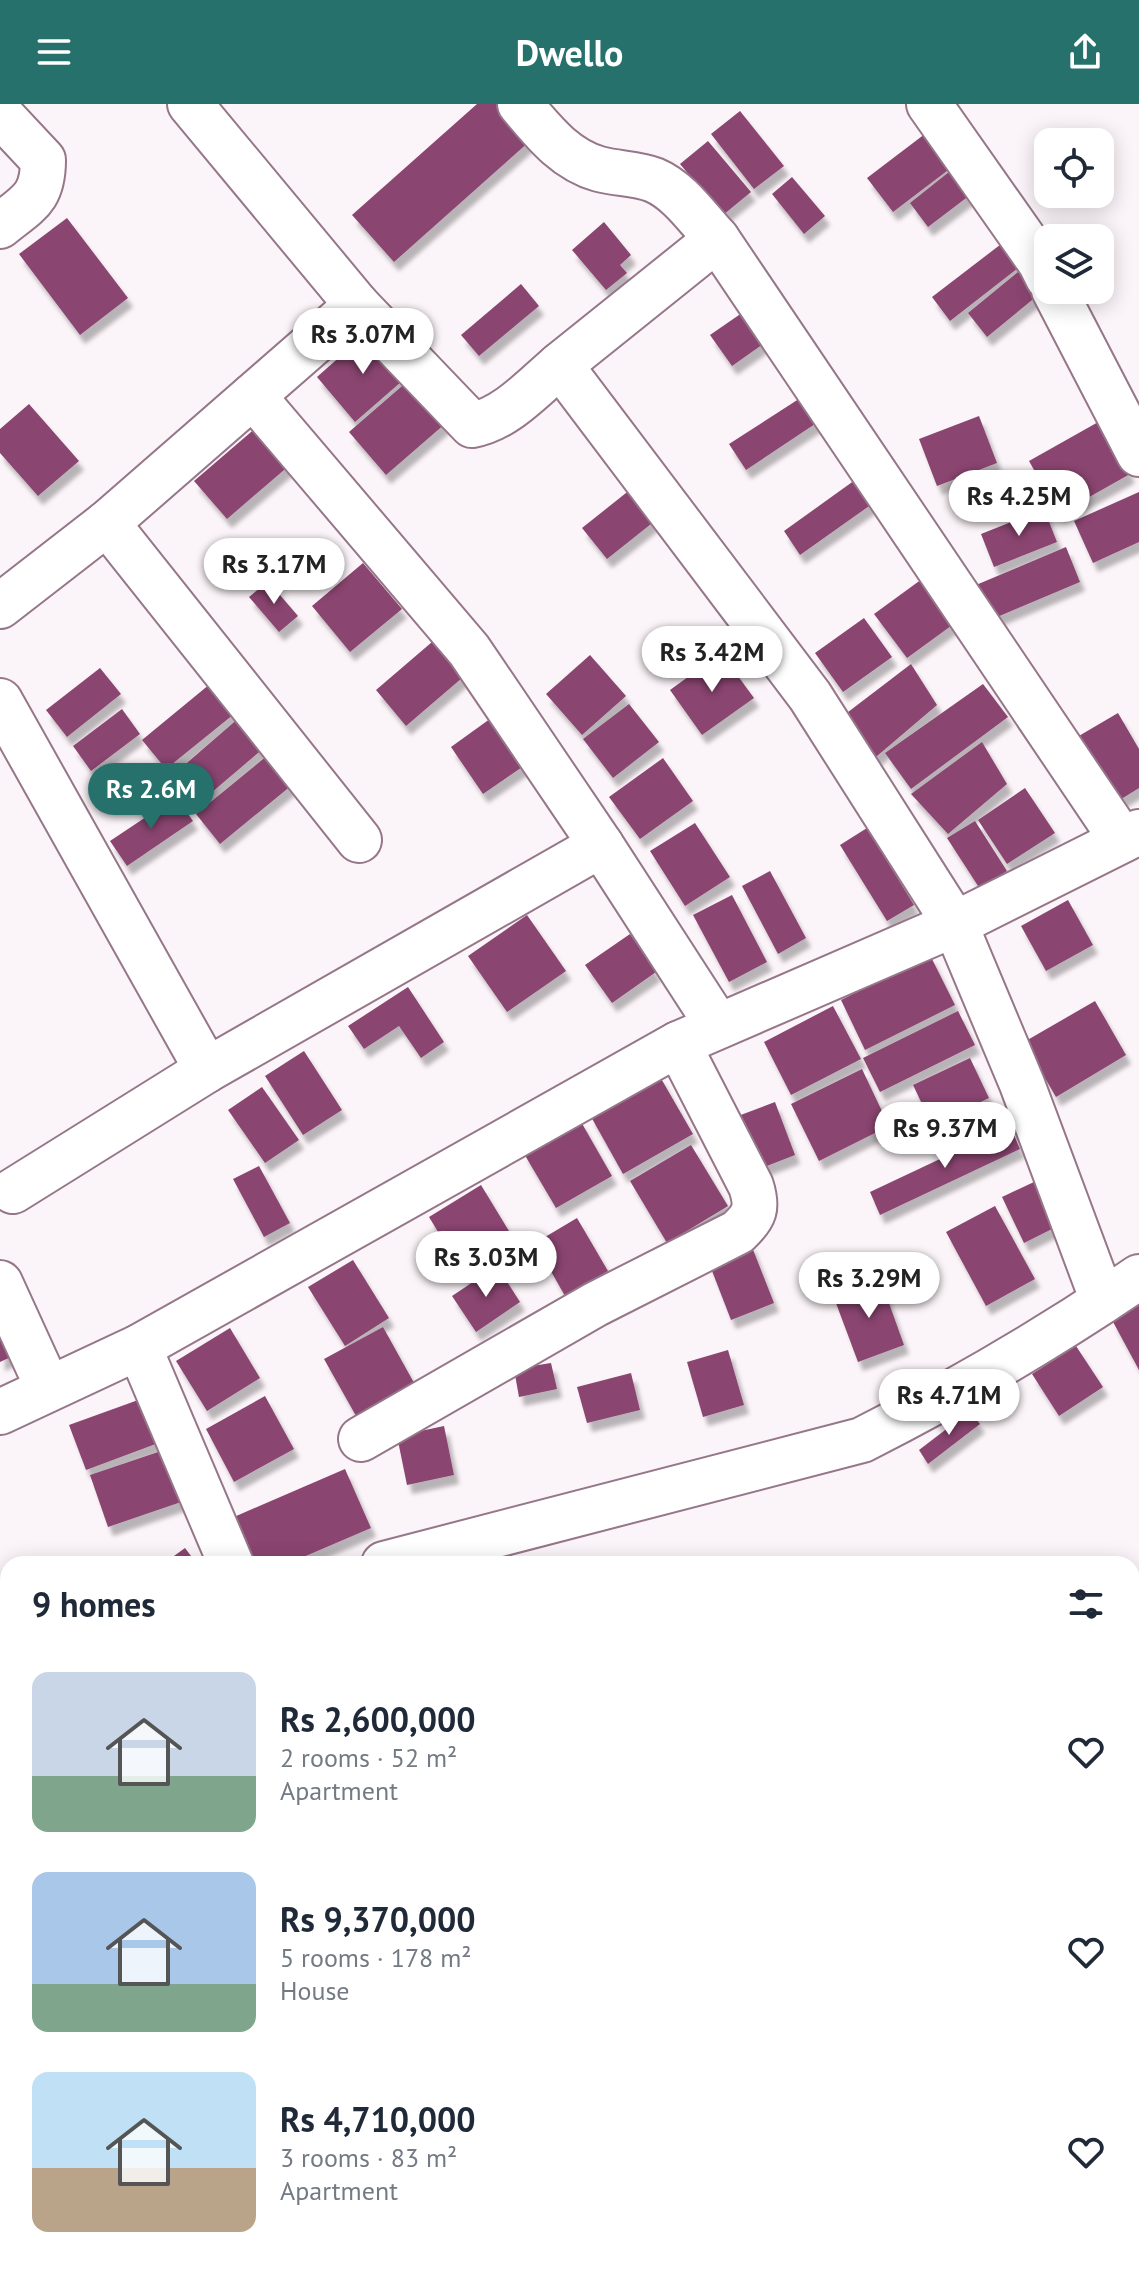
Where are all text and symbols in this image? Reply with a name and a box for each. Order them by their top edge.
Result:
text: Dwello [516,29,623,76]
icon: menu [32,30,76,74]
icon: share [1063,30,1107,74]
map controls [1034,128,1114,304]
button: locate [1034,128,1114,208]
button: layers [1034,224,1114,304]
pin: Rs 3.07M [280,308,446,376]
text: Rs 3.07M [311,317,415,350]
pin: Rs 4.25M [936,470,1102,538]
text: Rs 4.25M [967,479,1071,512]
pin: Rs 3.17M [191,538,357,606]
text: Rs 3.17M [222,547,326,580]
pin: Rs 3.42M [629,626,795,694]
text: Rs 3.42M [660,635,764,668]
pin: Rs 2.6M [77,763,225,831]
text: Rs 2.6M [106,772,196,805]
pin: Rs 9.37M [862,1102,1028,1170]
text: Rs 9.37M [893,1111,997,1144]
pin: Rs 3.03M [403,1231,569,1299]
text: Rs 3.03M [434,1240,538,1273]
pin: Rs 3.29M [786,1252,952,1320]
text: Rs 3.29M [817,1261,921,1294]
pin: Rs 4.71M [866,1369,1032,1437]
text: Rs 4.71M [897,1378,1001,1411]
text: 9 homes [32,1582,156,1626]
icon: filters [1064,1582,1108,1626]
text: Rs 2,600,000 [280,1697,476,1741]
icon: home [96,1704,192,1800]
icon: heart [1064,1730,1108,1774]
text: 2 rooms · 52 m² [280,1741,457,1774]
text: Apartment [280,1774,398,1807]
text: Rs 9,370,000 [280,1897,476,1941]
icon: home [96,1904,192,2000]
icon: heart [1064,1930,1108,1974]
text: 5 rooms · 178 m² [280,1941,472,1974]
text: House [280,1974,350,2007]
text: Rs 4,710,000 [280,2097,476,2141]
icon: home [96,2104,192,2200]
icon: heart [1064,2130,1108,2174]
text: 3 rooms · 83 m² [280,2141,457,2174]
text: Apartment [280,2174,398,2207]

